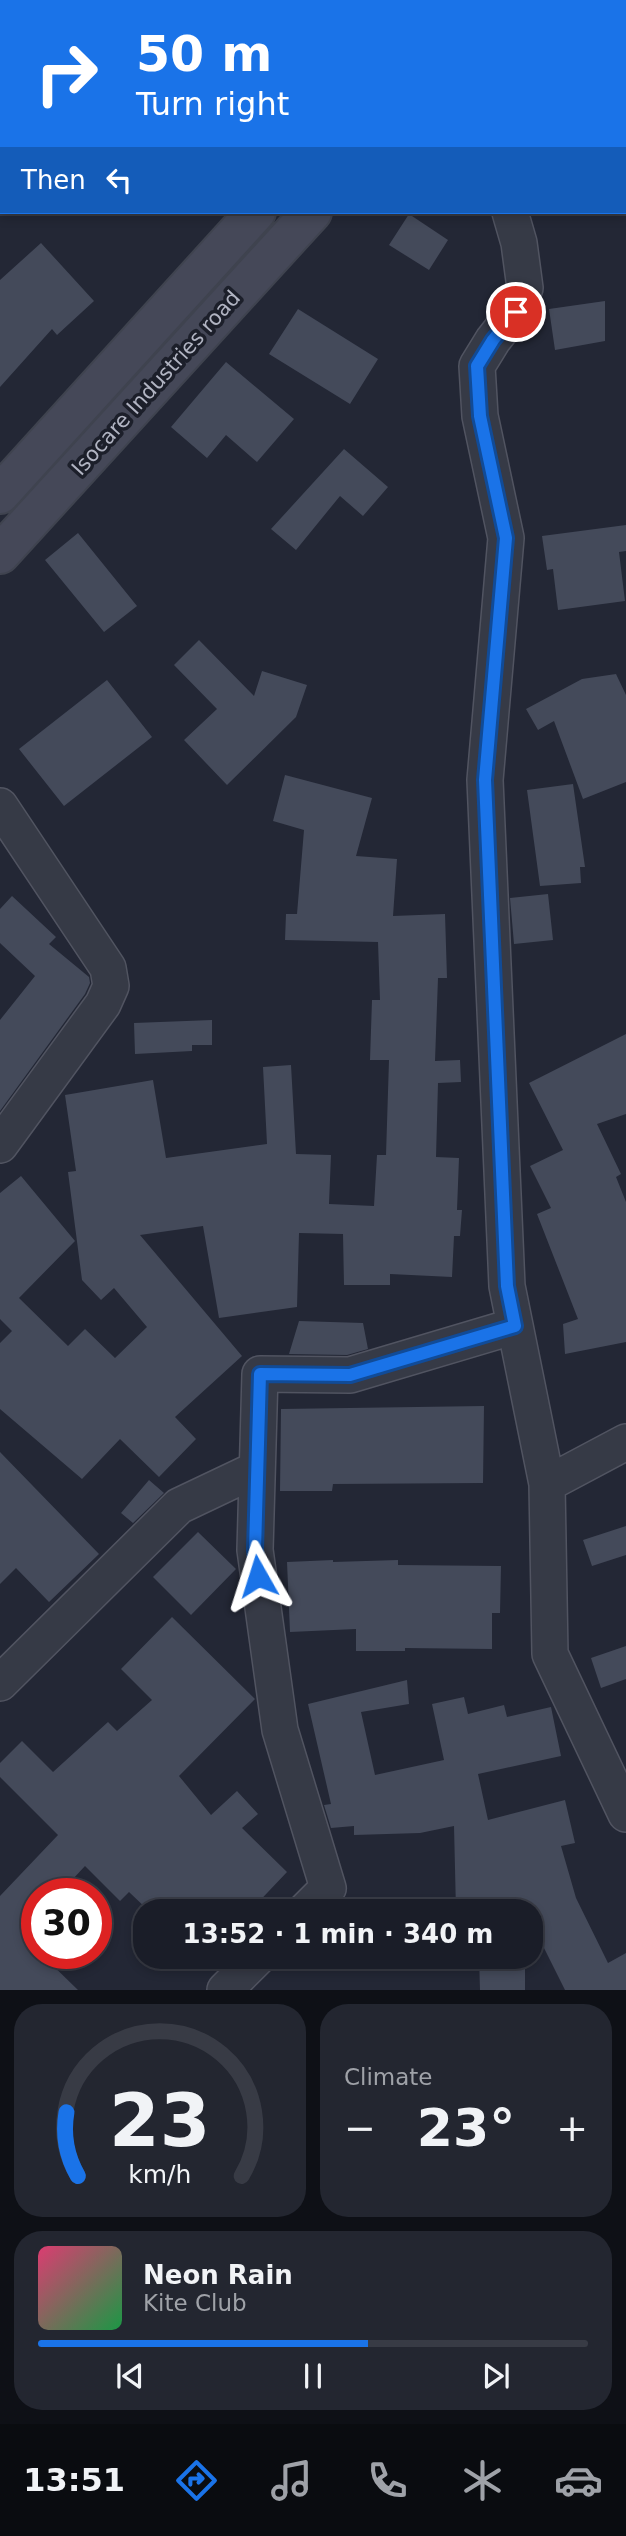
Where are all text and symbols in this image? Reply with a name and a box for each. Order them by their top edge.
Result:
text: 50 m [136,26,272,83]
icon: right [21,28,112,119]
text: Turn right [136,85,289,123]
icon: left [100,161,138,199]
text: Then [21,165,86,195]
pin [486,282,546,342]
street label: Isocare Industries road [67,286,245,480]
icon: arrive [497,293,535,331]
position arrow [221,1539,295,1613]
speed limit sign: 30 [21,1878,112,1969]
text: 13:52 · 1 min · 340 m [183,1919,493,1949]
text: Climate [344,2064,433,2090]
text: 23 [109,2079,211,2164]
text: 23° [417,2098,515,2158]
text: − [344,2106,376,2150]
text: + [556,2106,588,2150]
text: km/h [128,2160,192,2189]
text: Neon Rain [143,2260,293,2290]
text: Kite Club [143,2290,247,2316]
icon: previous [111,2357,149,2395]
icon: pause [294,2357,332,2395]
icon: next [477,2357,515,2395]
icon: directions [172,2456,221,2505]
icon: music [267,2456,316,2505]
icon: phone [363,2456,412,2505]
icon: climate [458,2456,507,2505]
icon: car [554,2456,603,2505]
text: 13:51 [23,2461,125,2499]

